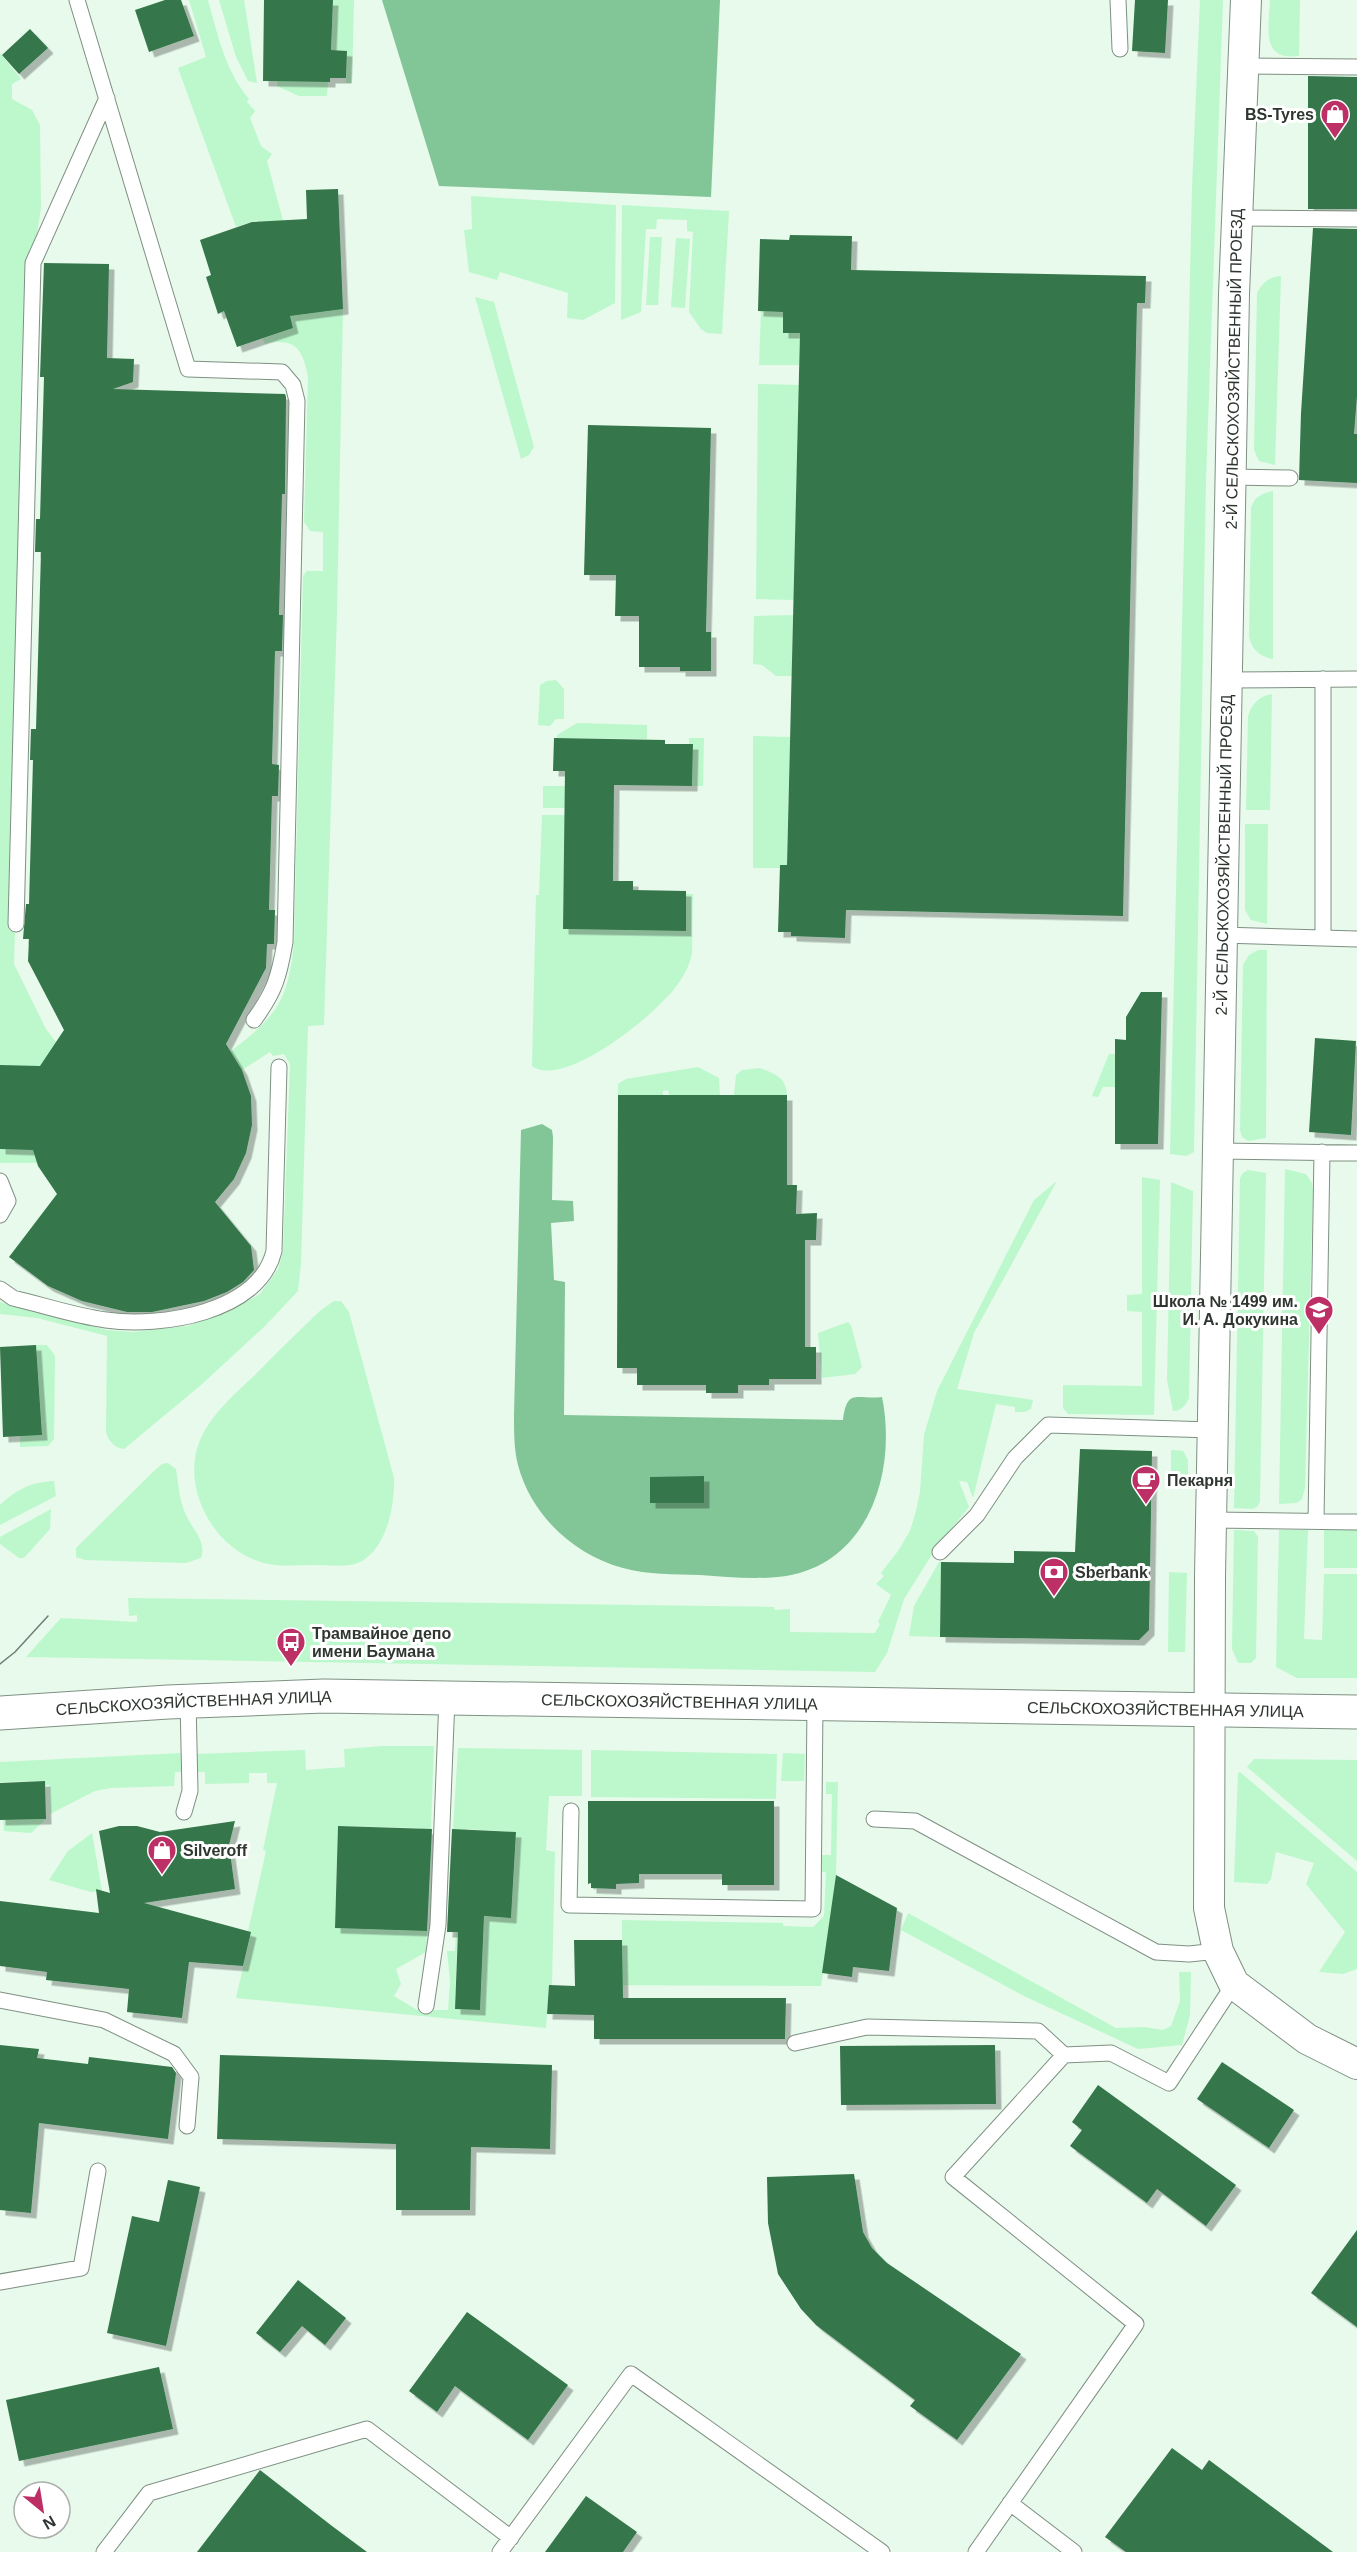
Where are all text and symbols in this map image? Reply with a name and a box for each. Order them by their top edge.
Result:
shop icon: BS-Tyres [1319,98,1351,140]
place label: BS-Tyres [1245,106,1314,123]
street label: 2-Й СЕЛЬСКОХОЗЯЙСТВЕННЫЙ ПРОЕЗД [1222,208,1245,530]
street label: 2-Й СЕЛЬСКОХОЗЯЙСТВЕННЫЙ ПРОЕЗД [1212,694,1235,1016]
place label: Школа № 1499 им. И. А. Докукина [1153,1293,1298,1328]
school or university icon: Школа № 1499 им. И. А. Докукина [1303,1294,1335,1336]
cafe icon: Пекарня [1130,1464,1162,1506]
place label: Пекарня [1167,1472,1233,1489]
bank icon: Sberbank [1038,1556,1070,1598]
place label: Sberbank [1075,1564,1148,1581]
place label: Трамвайное депо имени Баумана [312,1625,452,1660]
bus stop icon: Трамвайное депо имени Баумана [275,1626,307,1668]
street label: СЕЛЬСКОХОЗЯЙСТВЕННАЯ УЛИЦА [55,1687,332,1718]
street label: СЕЛЬСКОХОЗЯЙСТВЕННАЯ УЛИЦА [541,1691,818,1712]
street label: СЕЛЬСКОХОЗЯЙСТВЕННАЯ УЛИЦА [1027,1698,1304,1720]
shop icon: Silveroff [146,1834,178,1876]
place label: Silveroff [183,1842,248,1859]
north arrow [12,2480,72,2540]
text: N [40,2512,59,2533]

